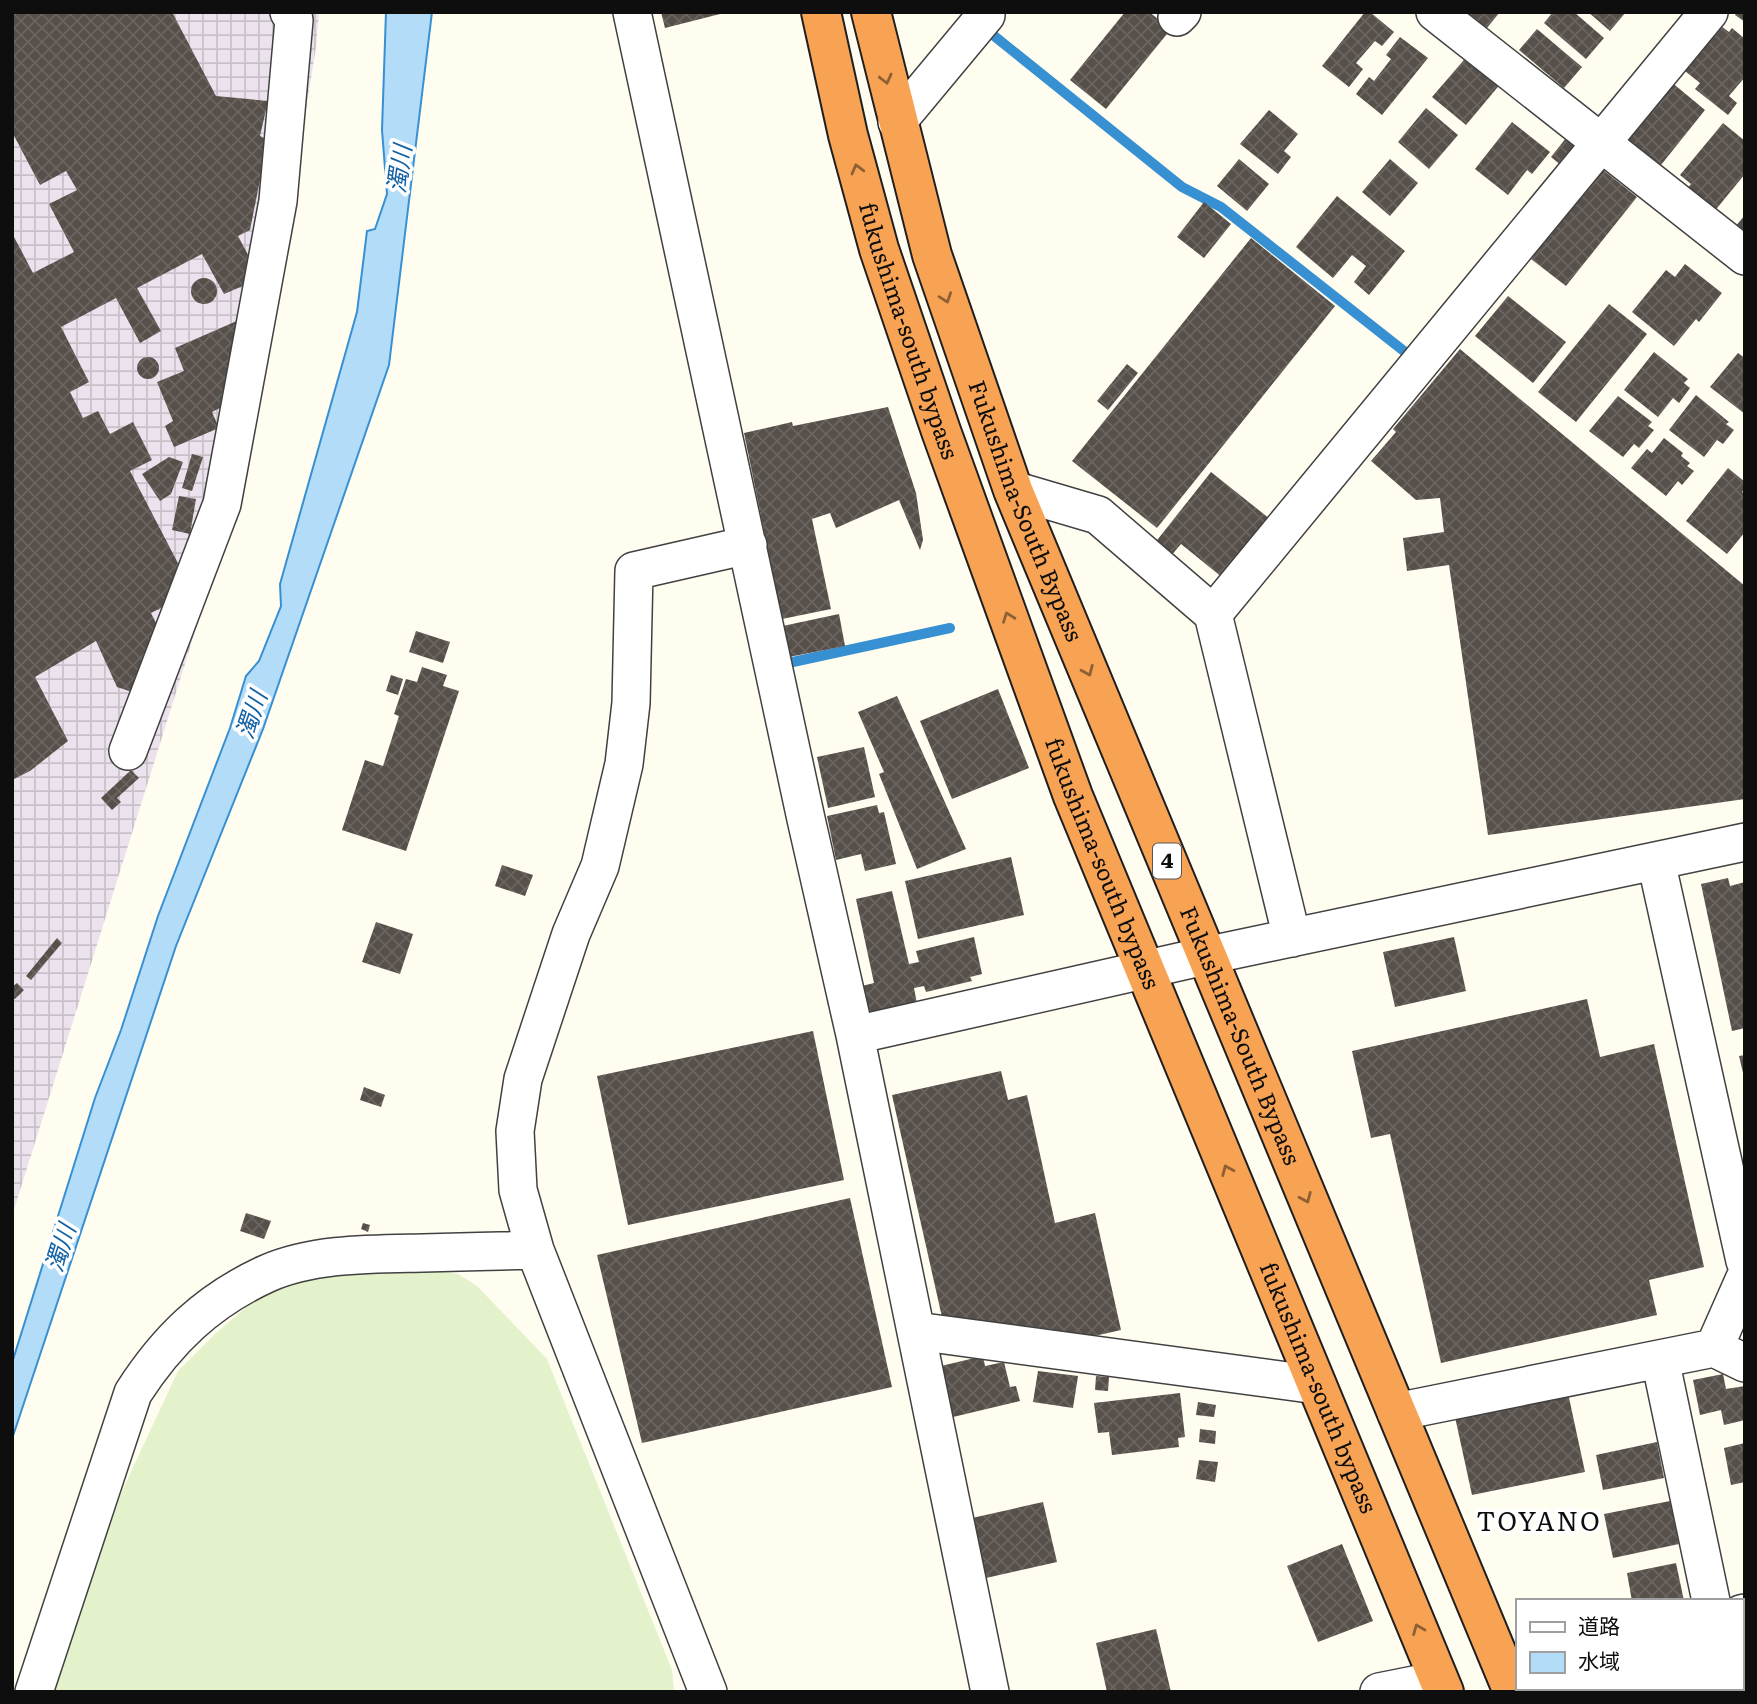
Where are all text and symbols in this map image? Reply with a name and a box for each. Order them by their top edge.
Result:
one-way arrow [878,73,892,85]
water label: 濁川 [377,139,419,195]
one-way arrow [851,163,866,175]
street label: fukushima-south bypass [852,198,969,464]
one-way arrow [938,292,953,304]
street label: Fukushima-South Bypass [961,375,1093,646]
one-way arrow [1002,611,1016,623]
one-way arrow [1080,663,1094,676]
water label: 濁川 [225,683,275,743]
street label: fukushima-south bypass [1038,732,1170,994]
road number: 4 [1153,844,1181,878]
street label: Fukushima-South Bypass [1173,900,1311,1169]
one-way arrow [1221,1164,1235,1176]
one-way arrow [1298,1191,1312,1203]
water label: 濁川 [35,1216,84,1275]
street label: fukushima-south bypass [1253,1256,1387,1518]
district label: TOYANO [1476,1500,1602,1539]
legend [1516,1599,1743,1690]
text: 道路 [1578,1609,1620,1640]
one-way arrow [1412,1623,1426,1635]
text: 水域 [1578,1644,1620,1675]

